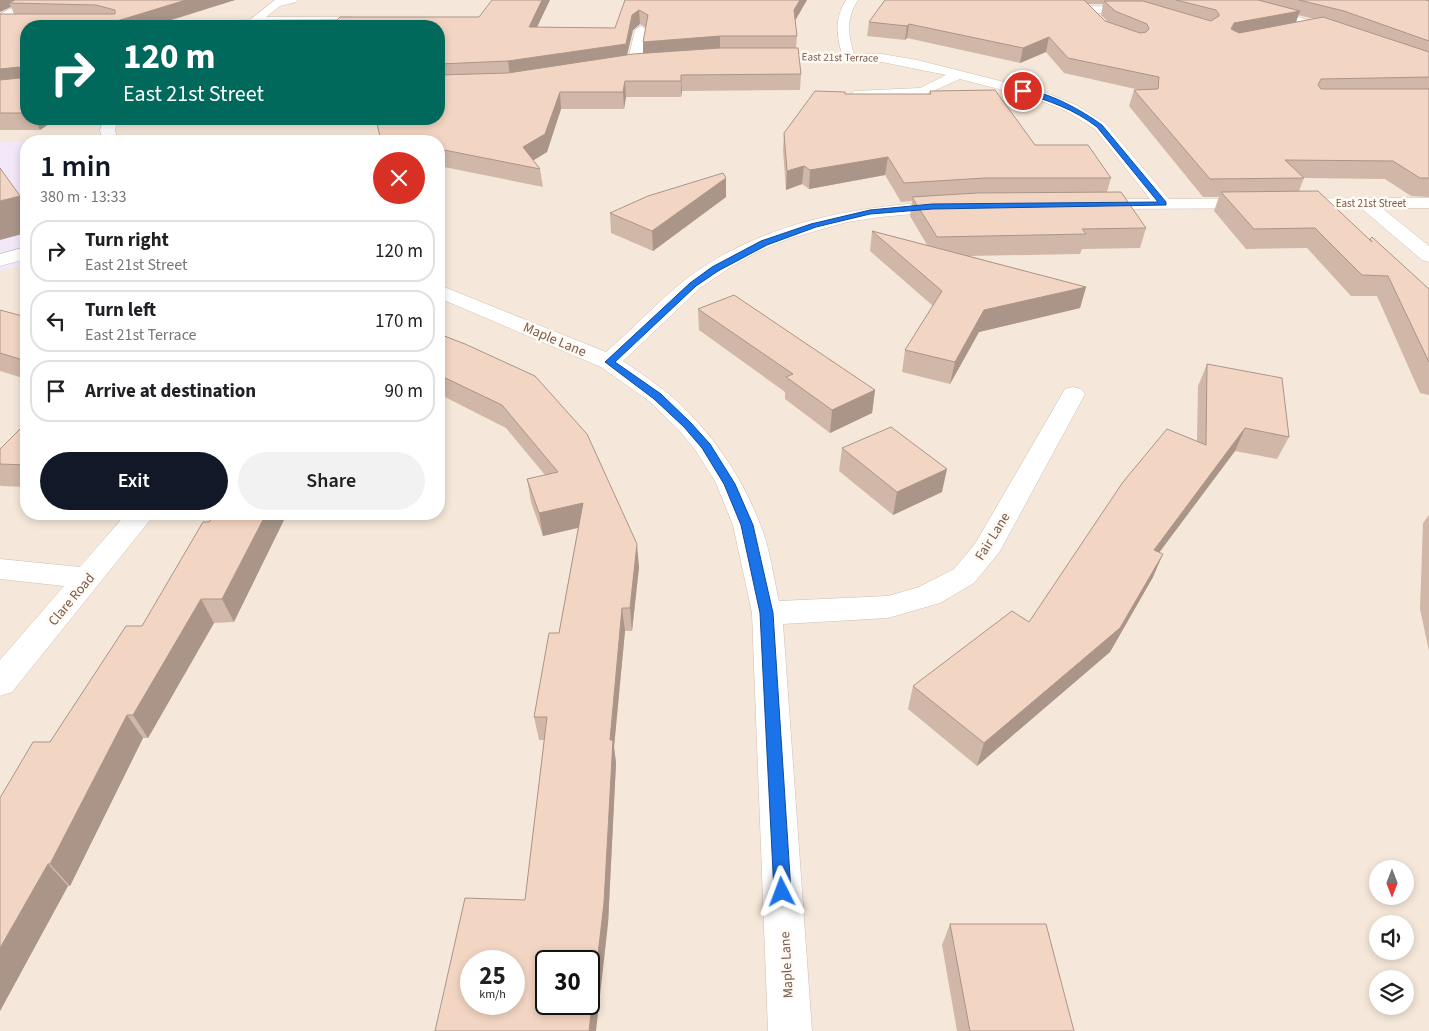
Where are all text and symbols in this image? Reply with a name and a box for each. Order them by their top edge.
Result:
text: 120 m [123,32,215,82]
icon: right [40,40,105,105]
street label: East 21st Terrace [802,49,879,66]
pin [1002,70,1044,112]
icon: arrive [1009,77,1037,105]
text: East 21st Street [123,78,264,110]
text: 1 min [40,145,111,188]
button: close [373,152,425,204]
text: 380 m · 13:33 [40,186,127,208]
street label: East 21st Street [1336,196,1407,211]
text: Turn right [85,227,169,254]
icon: right [42,237,70,265]
text: 120 m [375,238,423,265]
text: East 21st Street [85,254,187,276]
text: Turn left [85,297,156,324]
icon: left [42,307,70,335]
text: 170 m [375,308,423,335]
street label: Maple Lane [520,318,589,362]
text: East 21st Terrace [85,324,197,346]
icon: arrive [42,377,70,405]
text: Arrive at destination [85,378,256,405]
text: 90 m [385,378,423,405]
button: Exit [40,452,228,510]
button: Share [238,452,425,510]
street label: Fair Lane [970,509,1015,564]
street label: Clare Road [44,569,100,630]
north arrow [1369,860,1414,905]
map controls [1369,860,1414,1015]
position arrow [755,865,807,917]
button: sound [1369,915,1414,960]
street label: Maple Lane [775,931,799,999]
speed limit sign: 30 [535,950,600,1015]
text: 25 [479,958,506,994]
button: layers [1369,970,1414,1015]
text: km/h [479,986,506,1003]

